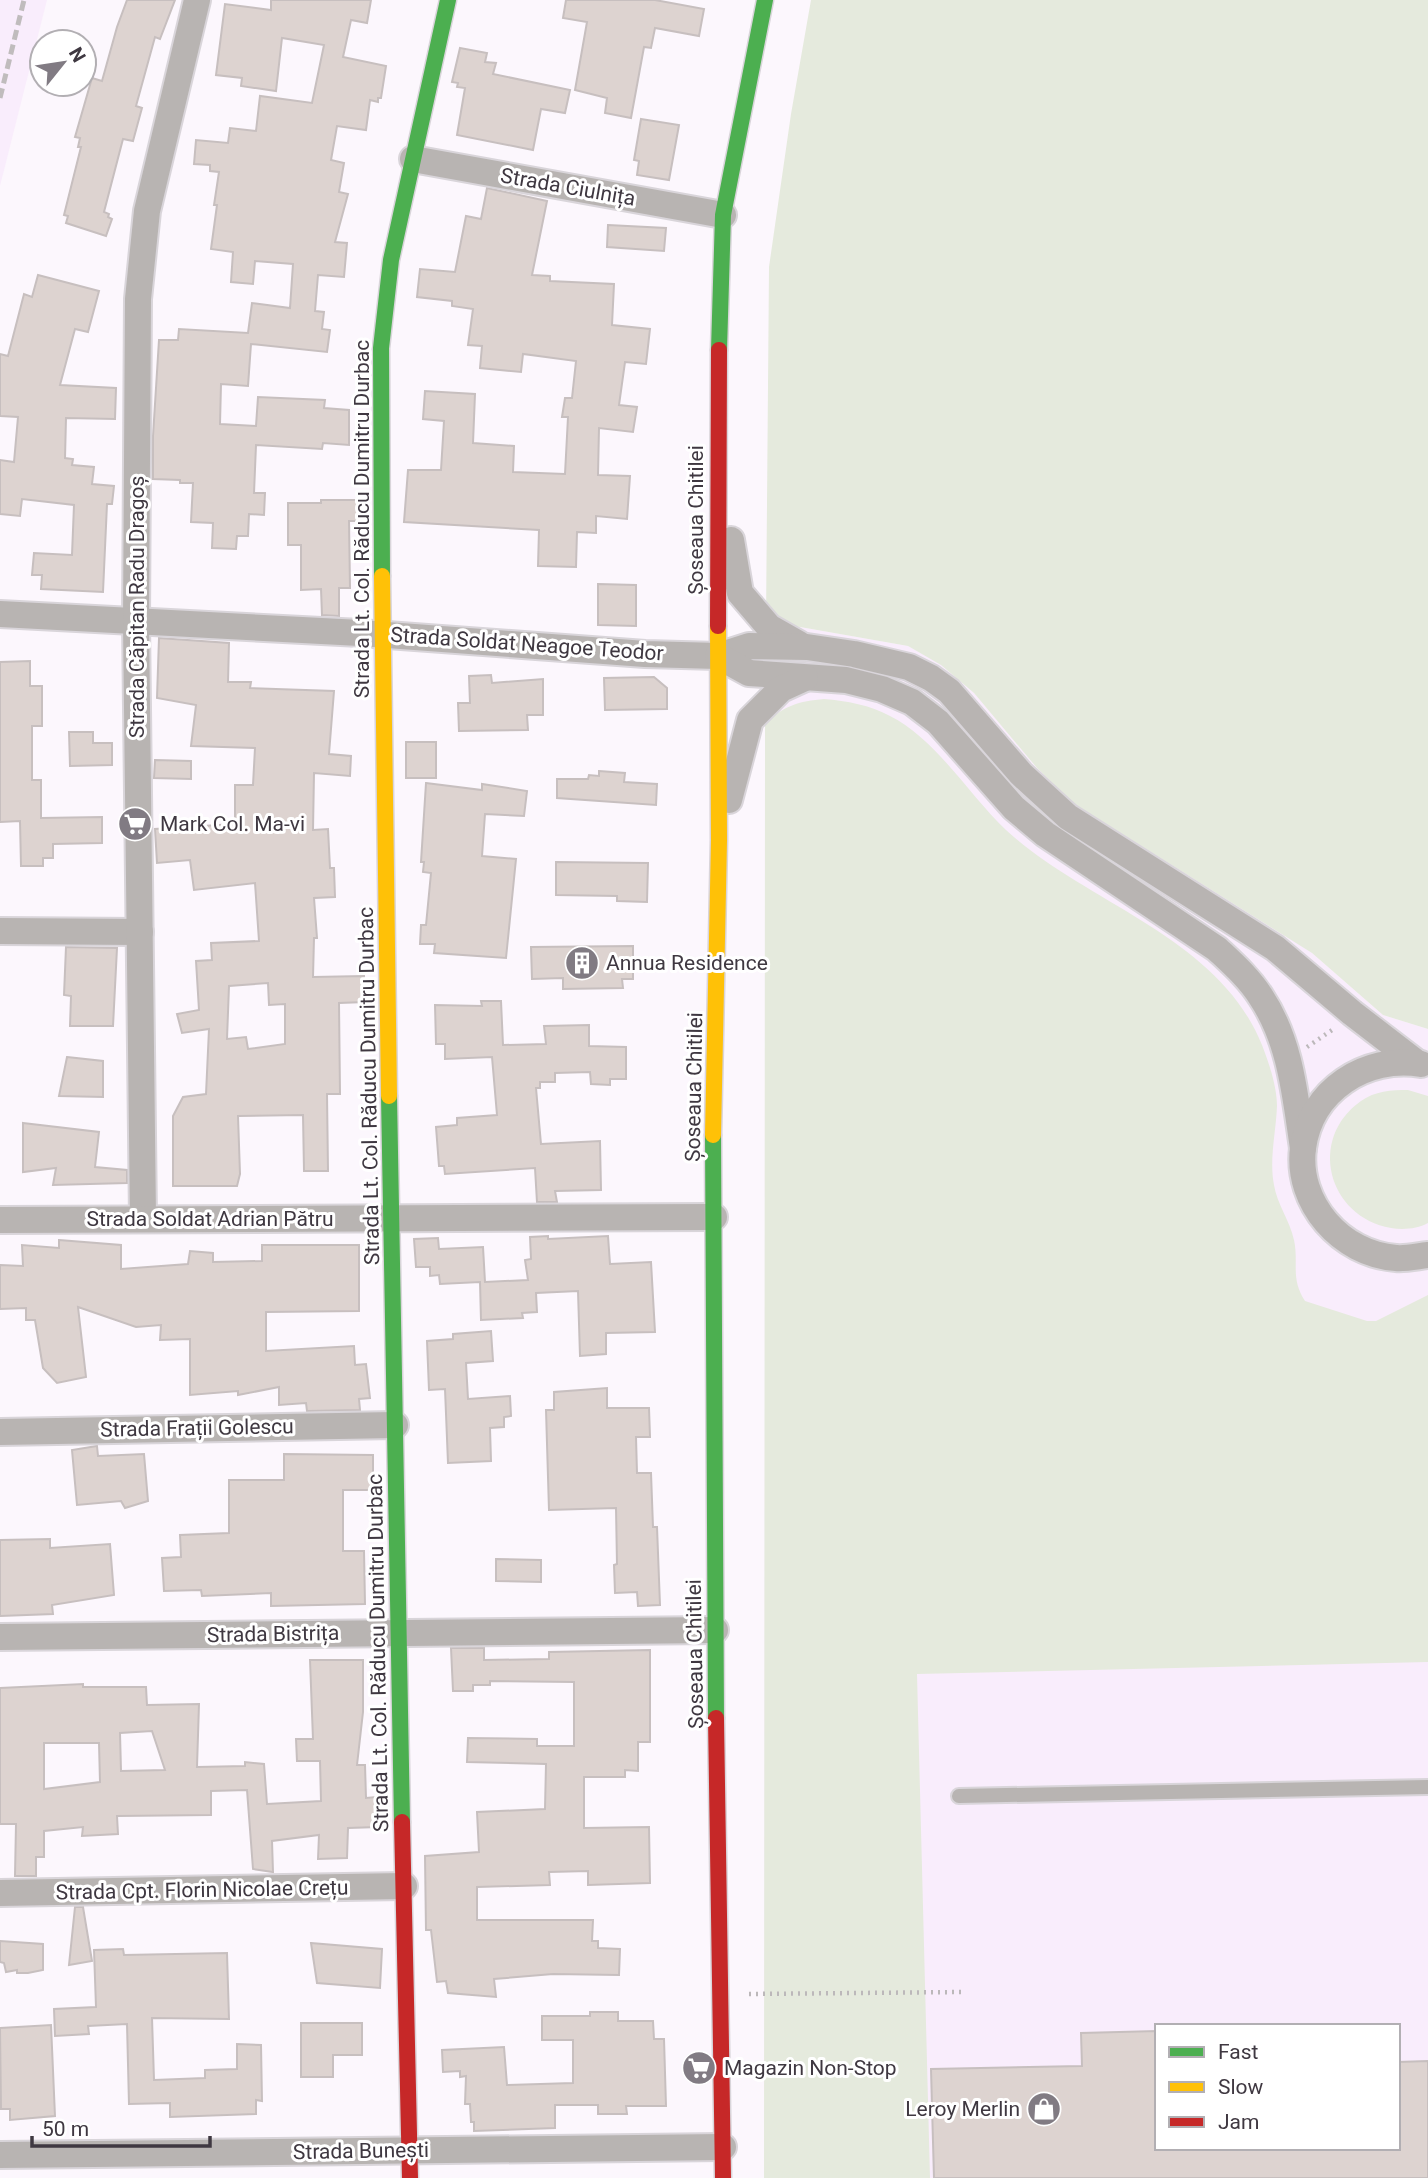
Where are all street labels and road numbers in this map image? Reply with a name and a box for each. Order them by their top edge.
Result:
street label: Strada Ciulnița [499,163,637,212]
street label: Strada Lt. Col. Răducu Dumitru Durbac [350,340,374,698]
street label: Șoseaua Chitilei [684,445,708,595]
street label: Strada Căpitan Radu Dragoș [125,476,149,738]
street label: Strada Soldat Neagoe Teodor [390,622,664,666]
street label: Strada Lt. Col. Răducu Dumitru Durbac [354,907,384,1265]
street label: Șoseaua Chitilei [681,1012,707,1162]
street label: Strada Soldat Adrian Pătru [87,1207,333,1231]
street label: Strada Frații Golescu [100,1414,294,1443]
street label: Strada Lt. Col. Răducu Dumitru Durbac [363,1474,393,1832]
street label: Șoseaua Chitilei [682,1579,708,1729]
street label: Strada Bistrița [207,1621,339,1648]
street label: Strada Cpt. Florin Nicolae Crețu [55,1875,349,1906]
street label: Strada Bunești [293,2138,429,2164]

